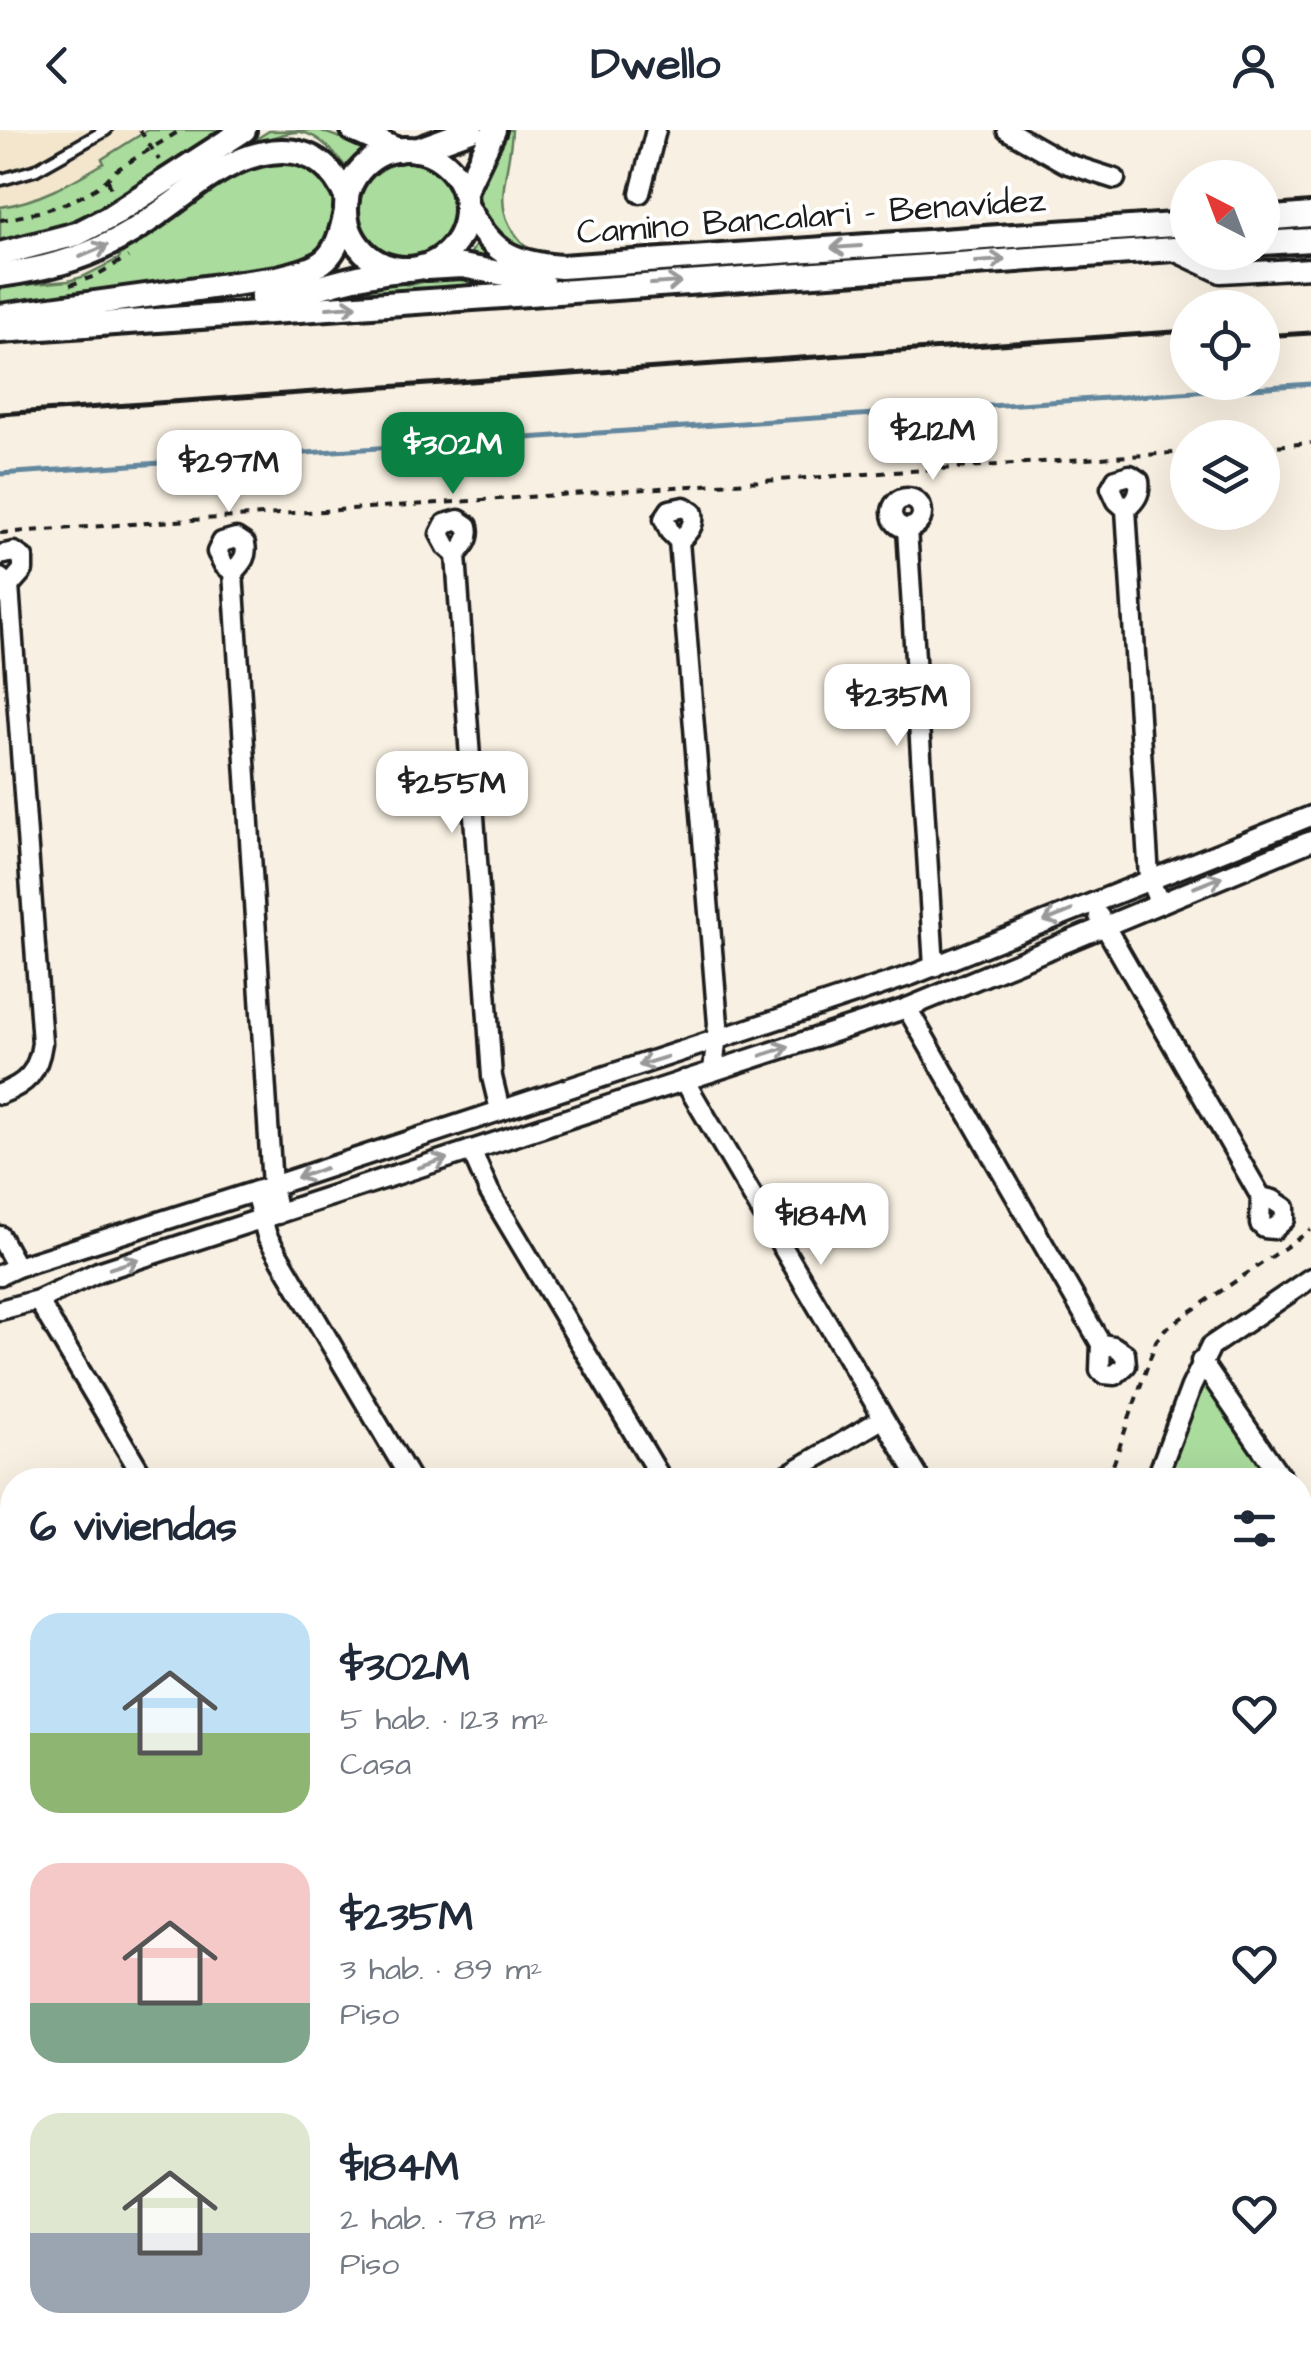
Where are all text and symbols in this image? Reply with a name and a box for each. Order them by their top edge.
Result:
text: Dwello [591,34,720,96]
icon: back [30,38,85,93]
icon: person [1226,38,1281,93]
north arrow [1170,160,1280,270]
map controls [1170,160,1280,530]
street label: Camino Bancalari - Benavídez [575,176,1048,257]
one-way arrow [830,238,862,257]
one-way arrow [78,241,109,259]
one-way arrow [973,251,1006,270]
one-way arrow [649,273,681,292]
button: locate [1170,290,1280,400]
one-way arrow [325,297,357,316]
pin: $212M [863,398,1003,483]
text: $212M [891,408,976,453]
pin: $302M [383,412,523,497]
button: layers [1170,420,1280,530]
text: $302M [403,422,503,467]
pin: $297M [159,430,299,515]
text: $297M [179,440,279,485]
pin: $235M [827,664,967,749]
text: $235M [846,674,948,719]
pin: $255M [382,751,522,836]
text: $255M [398,761,506,806]
one-way arrow [1192,872,1223,890]
one-way arrow [1043,909,1073,927]
one-way arrow [758,1040,790,1058]
one-way arrow [638,1054,669,1072]
one-way arrow [416,1152,448,1170]
one-way arrow [296,1166,327,1184]
pin: $184M [751,1183,891,1268]
text: $184M [776,1193,866,1238]
one-way arrow [107,1254,139,1272]
text: 6 viviendas [30,1499,237,1557]
icon: filters [1227,1501,1282,1556]
text: $302M [340,1639,470,1697]
icon: home [110,1653,230,1773]
icon: heart [1227,1686,1282,1741]
text: 5 hab. · 123 m² [340,1697,549,1742]
text: Casa [340,1742,411,1787]
text: $235M [340,1889,473,1947]
icon: home [110,1903,230,2023]
icon: heart [1227,1936,1282,1991]
text: 3 hab. · 89 m² [340,1947,543,1992]
text: Piso [340,1992,399,2037]
text: $184M [340,2139,459,2197]
icon: home [110,2153,230,2273]
icon: heart [1227,2186,1282,2241]
text: 2 hab. · 78 m² [340,2197,546,2242]
text: Piso [340,2242,399,2287]

